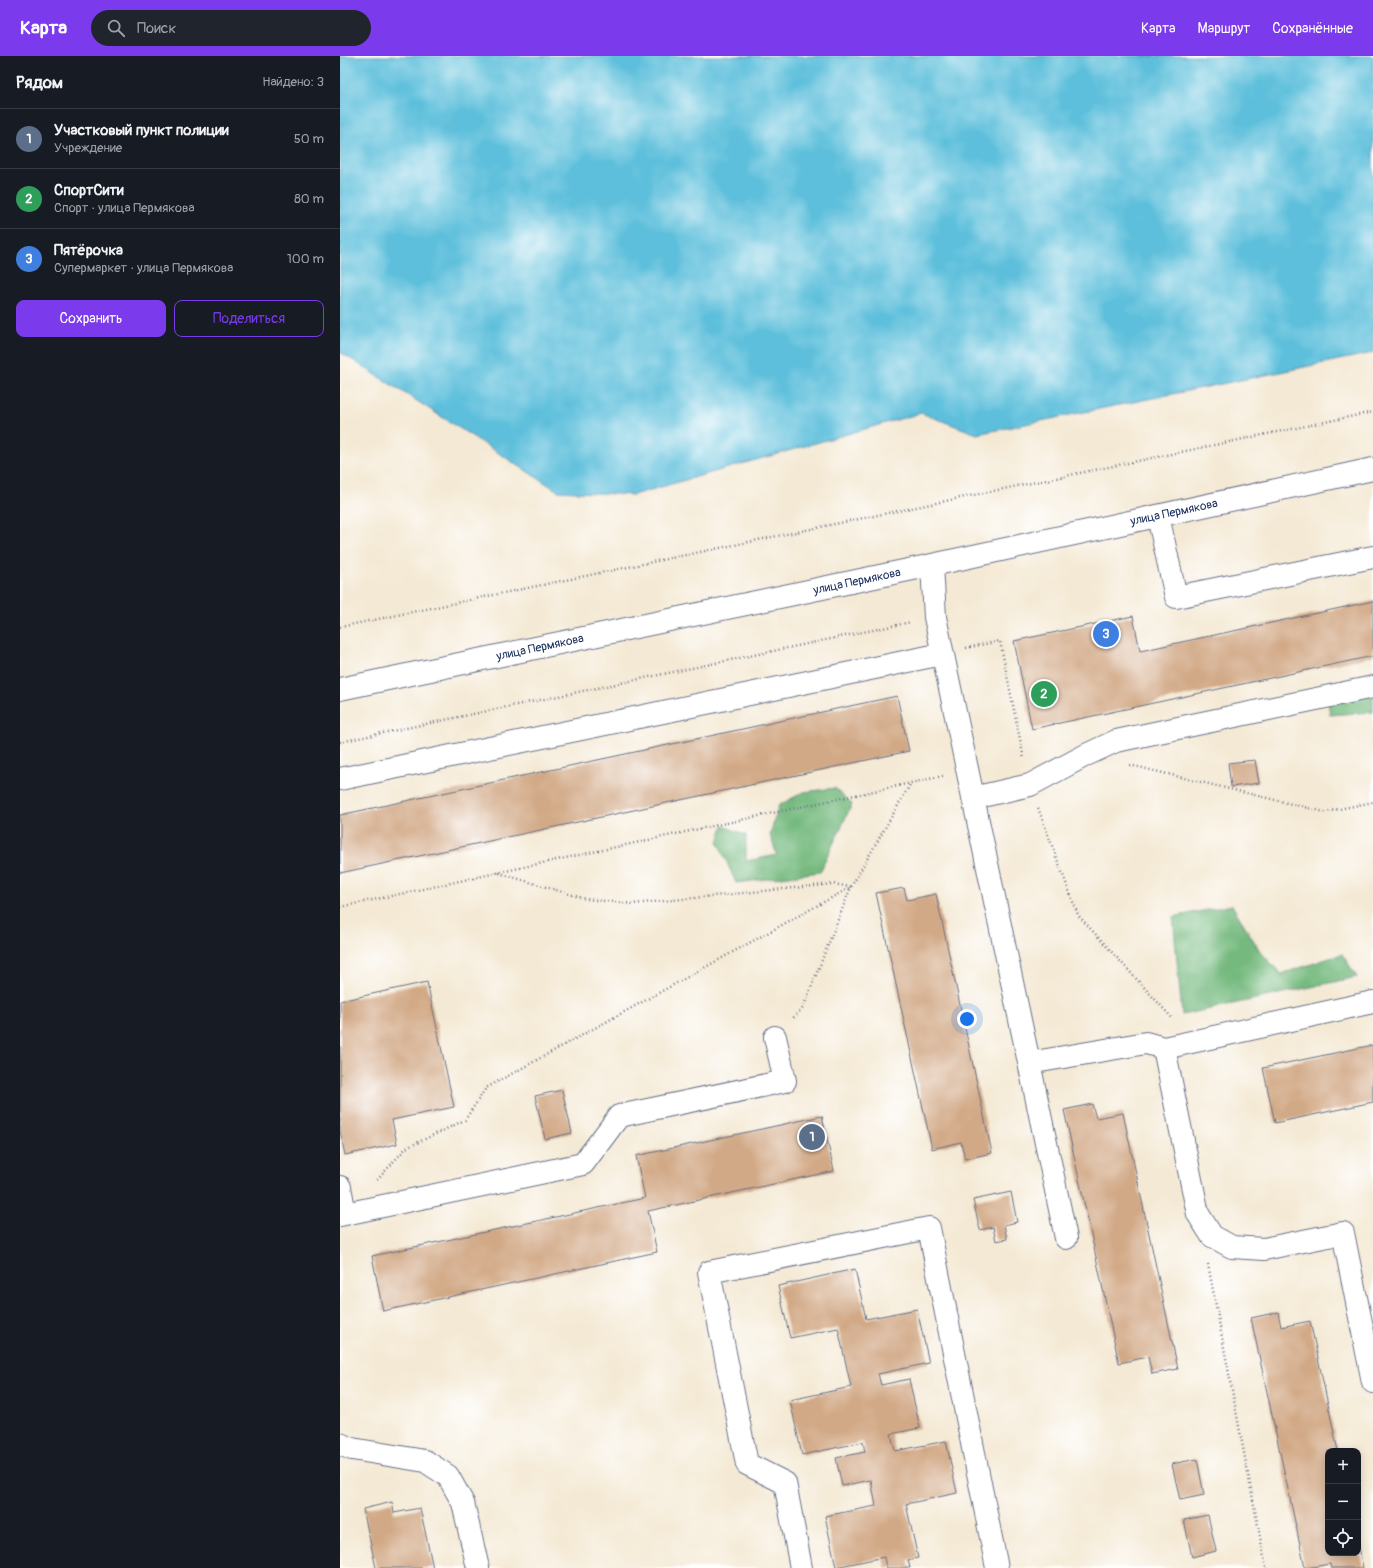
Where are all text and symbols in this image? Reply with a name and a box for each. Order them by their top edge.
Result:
search box [91,10,371,46]
text: Карта [20,16,67,40]
icon: search [105,17,127,39]
text: Поиск [137,19,176,38]
text: Карта [1141,20,1176,37]
text: Маршрут [1198,20,1250,37]
text: Сохранённые [1272,20,1353,37]
text: Рядом [16,72,63,93]
text: Найдено: 3 [262,74,324,90]
text: Участковый пункт полиции [54,121,229,140]
text: 1 [26,131,32,147]
text: 50 m [294,131,324,147]
text: Учреждение [54,140,122,156]
text: СпортСити [54,181,124,200]
text: 2 [25,191,33,207]
text: 80 m [294,191,324,207]
text: Спорт · улица Пермякова [54,200,194,216]
text: Пятёрочка [54,241,123,260]
text: 3 [25,251,33,267]
text: 100 m [287,251,324,267]
text: Супермаркет · улица Пермякова [54,260,233,276]
button: Сохранить [16,300,166,337]
button: Поделиться [174,300,324,337]
street label: улица Пермякова [1128,496,1220,529]
street label: улица Пермякова [811,565,903,598]
pin: 3 [1093,619,1119,649]
street label: улица Пермякова [494,631,586,664]
pin: 2 [1031,679,1057,709]
your location [957,1009,977,1029]
pin: 1 [799,1122,825,1152]
map controls [1325,1448,1361,1556]
button: + [1325,1448,1361,1484]
button: − [1325,1484,1361,1520]
button: locate [1325,1520,1361,1556]

